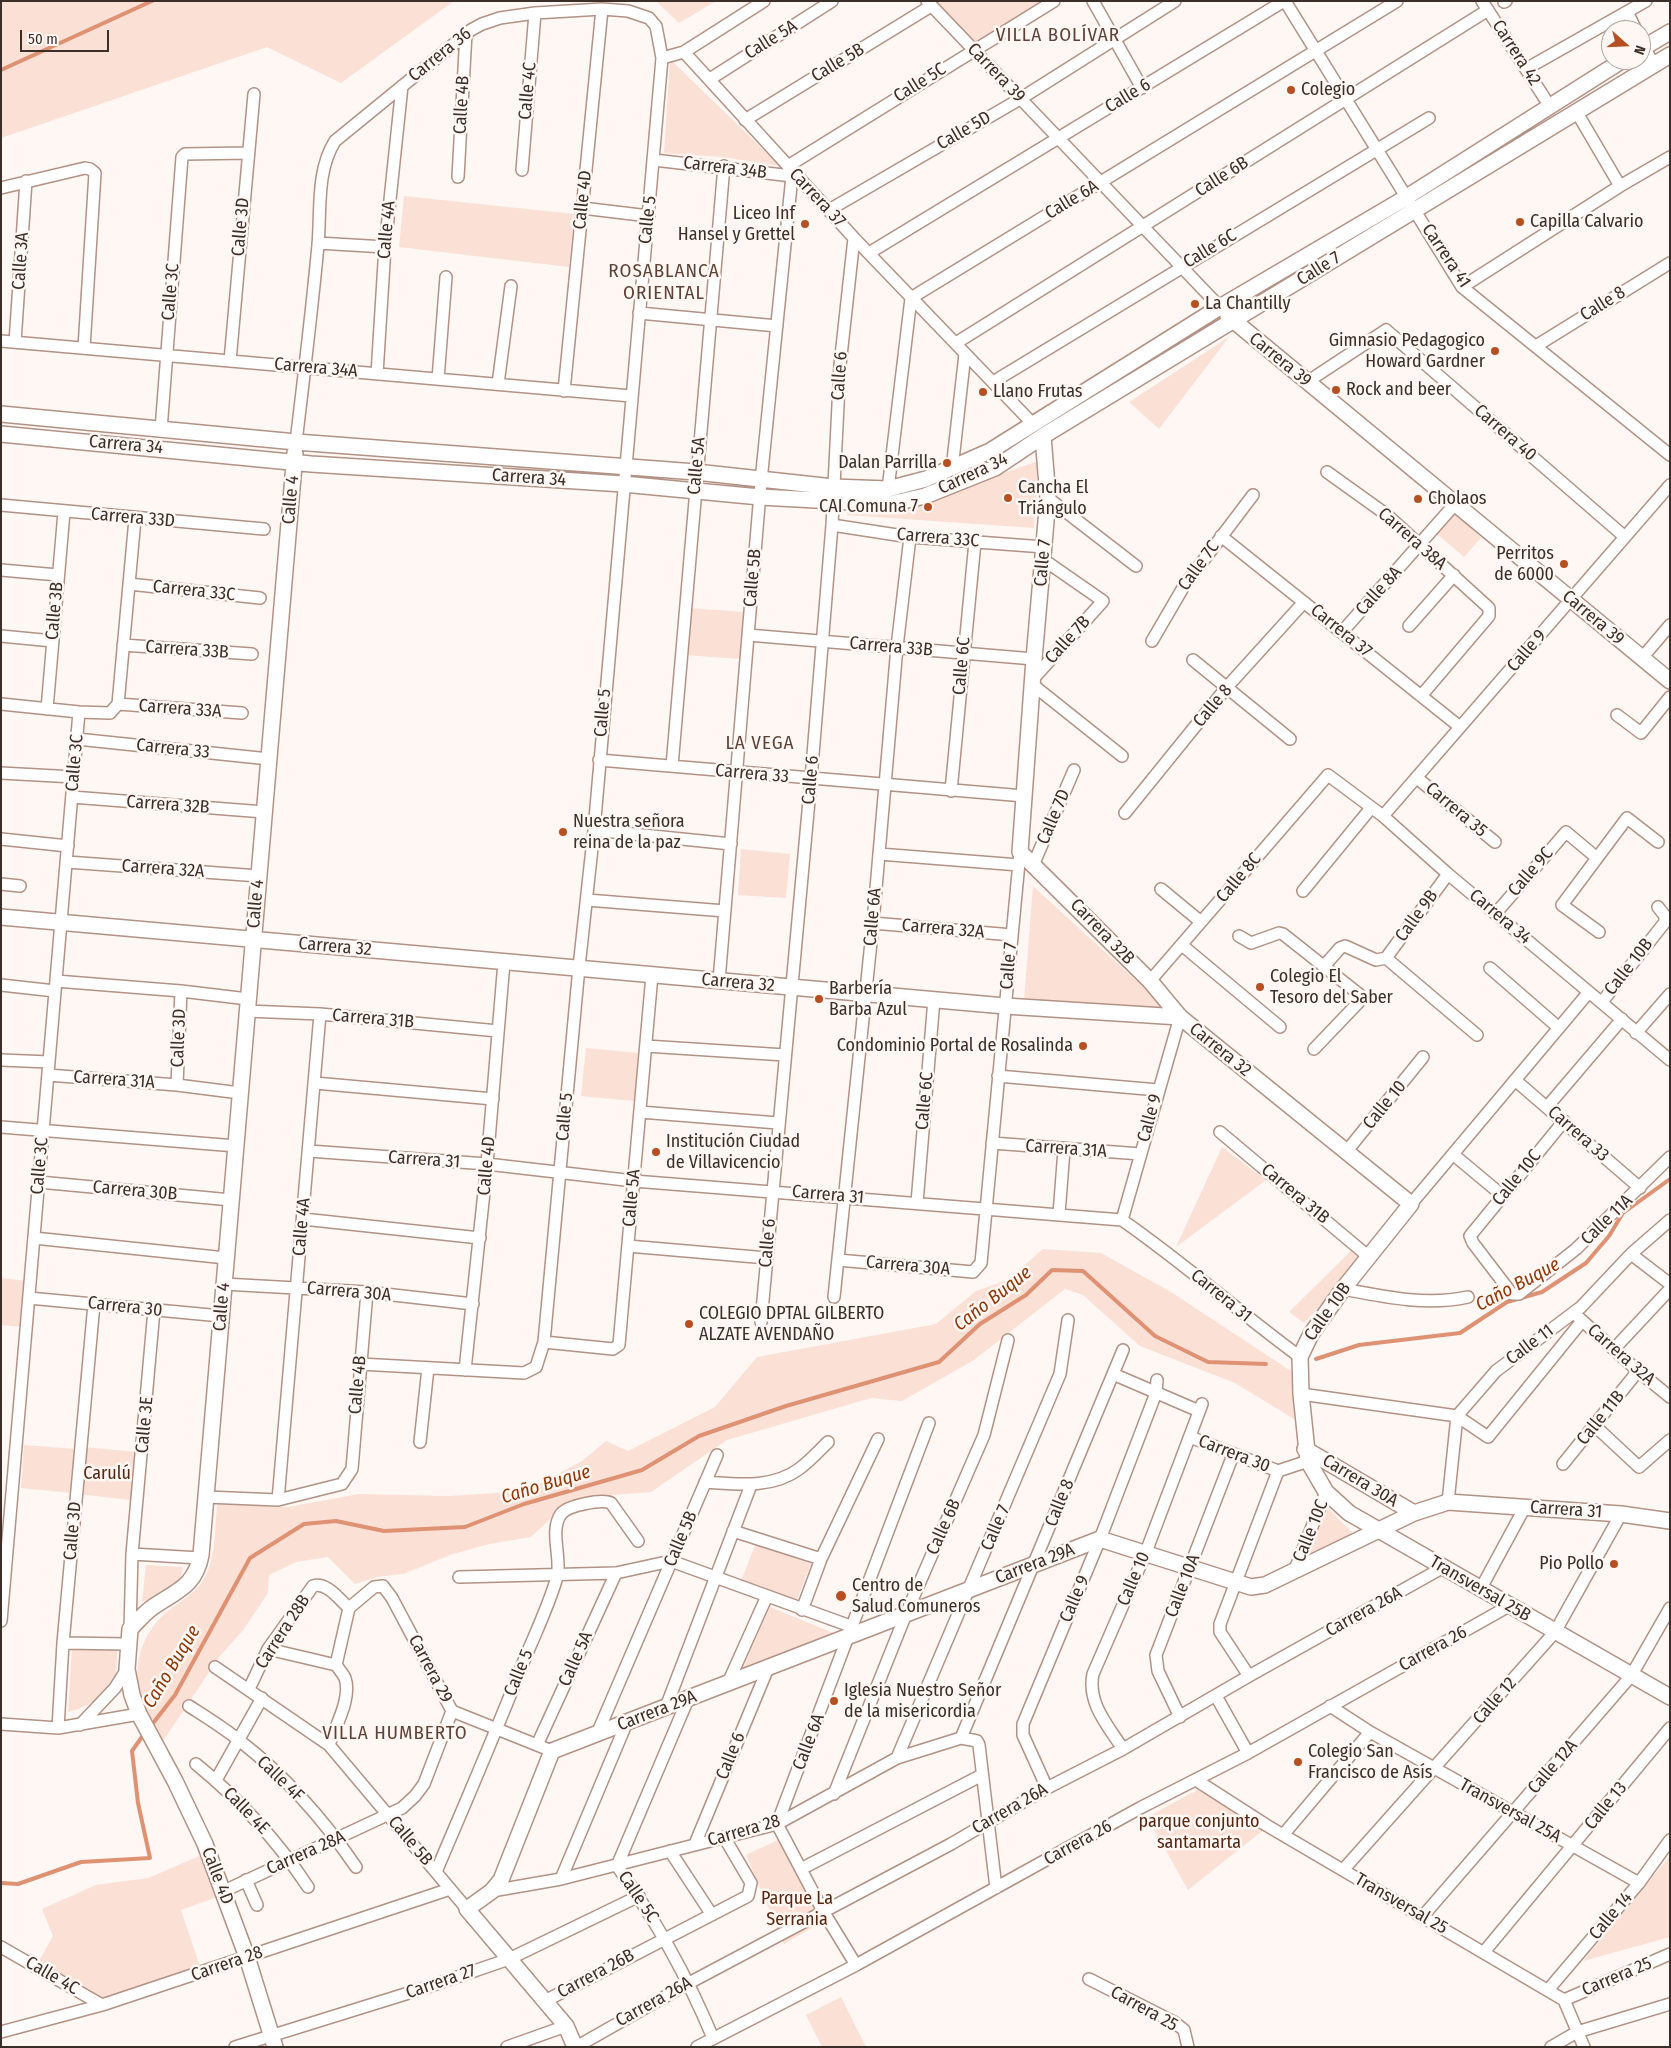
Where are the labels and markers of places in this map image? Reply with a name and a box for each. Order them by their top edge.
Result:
place label: Colegio [1301,79,1355,101]
marker: Colegio [1285,84,1297,96]
place label: Liceo Inf Hansel y Grettel [678,203,795,245]
place label: Capilla Calvario [1530,211,1643,233]
marker: Capilla Calvario [1514,216,1526,228]
marker: Liceo Inf Hansel y Grettel [799,218,811,230]
place label: La Chantilly [1205,293,1290,315]
marker: La Chantilly [1189,298,1201,310]
place label: Gimnasio Pedagogico Howard Gardner [1329,330,1485,372]
marker: Gimnasio Pedagogico Howard Gardner [1489,345,1501,357]
place label: Rock and beer [1346,379,1451,401]
place label: Llano Frutas [993,381,1083,403]
marker: Rock and beer [1330,384,1342,396]
marker: Llano Frutas [977,386,989,398]
place label: Dalan Parrilla [838,452,937,474]
marker: Dalan Parrilla [941,457,953,469]
place label: Cancha El Triángulo [1018,477,1089,520]
place label: Cholaos [1428,488,1487,510]
marker: Cancha El Triángulo [1002,492,1014,504]
marker: Cholaos [1412,493,1424,505]
place label: CAI Comuna 7 [819,496,918,518]
marker: CAI Comuna 7 [922,501,934,513]
place label: Perritos de 6000 [1494,543,1554,586]
marker: Perritos de 6000 [1558,558,1570,570]
place label: Nuestra señora reina de la paz [573,811,685,854]
marker: Nuestra señora reina de la paz [557,826,569,838]
place label: Colegio El Tesoro del Saber [1270,966,1393,1009]
place label: Barbería Barba Azul [829,978,907,1021]
marker: Colegio El Tesoro del Saber [1254,981,1266,993]
marker: Barbería Barba Azul [813,993,825,1005]
place label: Condominio Portal de Rosalinda [837,1035,1073,1057]
marker: Condominio Portal de Rosalinda [1077,1040,1089,1052]
place label: Institución Ciudad de Villavicencio [666,1131,800,1174]
marker: Institución Ciudad de Villavicencio [650,1146,662,1158]
place label: COLEGIO DPTAL GILBERTO ALZATE AVENDAÑO [699,1303,884,1346]
marker: COLEGIO DPTAL GILBERTO ALZATE AVENDAÑO [683,1318,695,1330]
place label: Pio Pollo [1539,1553,1604,1575]
marker: Pio Pollo [1608,1558,1620,1570]
place label: Centro de Salud Comuneros [852,1575,980,1618]
marker: Centro de Salud Comuneros [834,1589,848,1603]
place label: Iglesia Nuestro Señor de la misericordia [844,1680,1001,1722]
marker: Iglesia Nuestro Señor de la misericordia [828,1695,840,1707]
place label: Colegio San Francisco de Asís [1308,1741,1432,1784]
marker: Colegio San Francisco de Asís [1292,1756,1304,1768]

